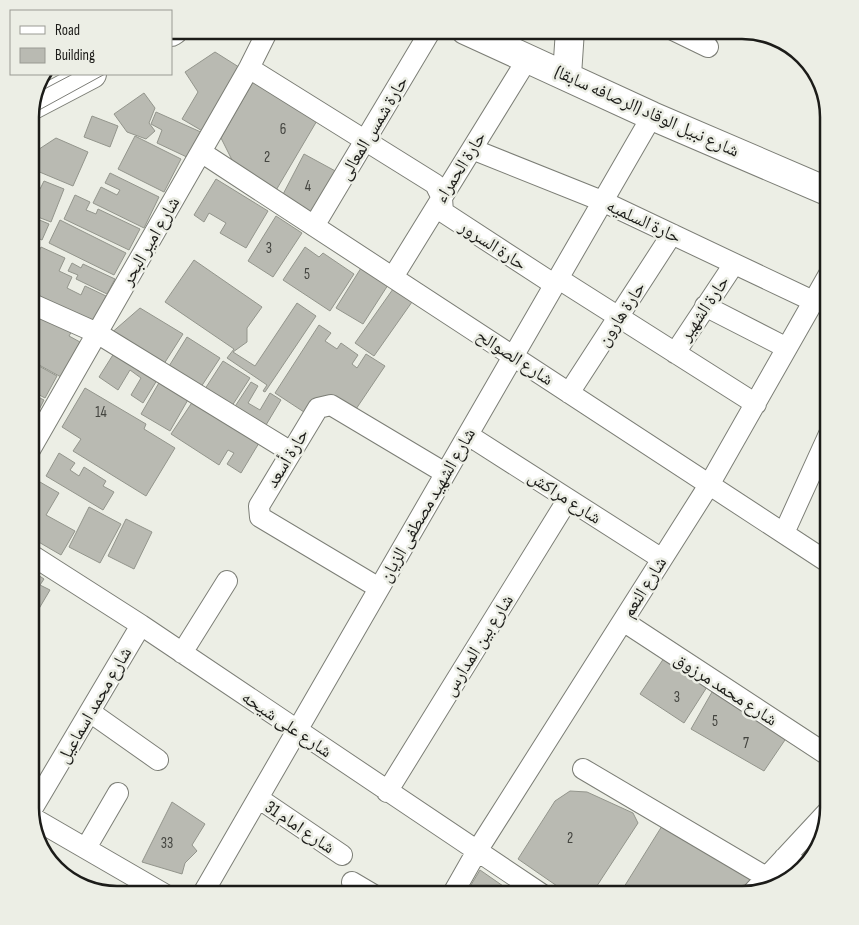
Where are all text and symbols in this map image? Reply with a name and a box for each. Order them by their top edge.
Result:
legend [10,10,172,75]
text: Road [55,21,80,40]
text: Building [55,46,95,65]
street label: شارع نبيل الوقاد (الرصافه سابقا) [551,61,742,162]
street label: حارة شمس المعالى [334,73,413,184]
house number: 6 [280,120,286,139]
street label: حارة الحمراء [430,128,491,207]
house number: 2 [264,148,270,167]
house number: 4 [305,177,311,196]
street label: شارع امير البحر [116,193,184,290]
street label: حارة السلميه [603,195,684,248]
street label: حارة السرور [454,215,530,275]
house number: 3 [266,239,272,258]
house number: 5 [304,265,310,284]
street label: حارة الشهير [675,272,734,346]
street label: حارة هارون [593,278,650,351]
street label: شارع الصوالح [472,325,557,391]
house number: 14 [95,403,107,422]
street label: حارة أسعد [261,424,313,492]
street label: شارع الشهيد مصطفى الزيان [375,425,480,586]
street label: شارع مراكش [524,466,605,529]
street label: شارع النعم [618,553,672,622]
street label: شارع بين المدارس [439,591,518,700]
street label: شارع محمد اسماعيل [53,644,136,767]
street label: شارع محمد مرزوق [670,648,781,731]
street label: شارع على شيحه [238,687,336,762]
house number: 3 [674,688,680,707]
house number: 5 [712,712,718,731]
house number: 7 [743,734,749,753]
street label: شارع امام 31 [260,796,339,859]
house number: 2 [567,829,573,848]
house number: 33 [161,834,173,853]

